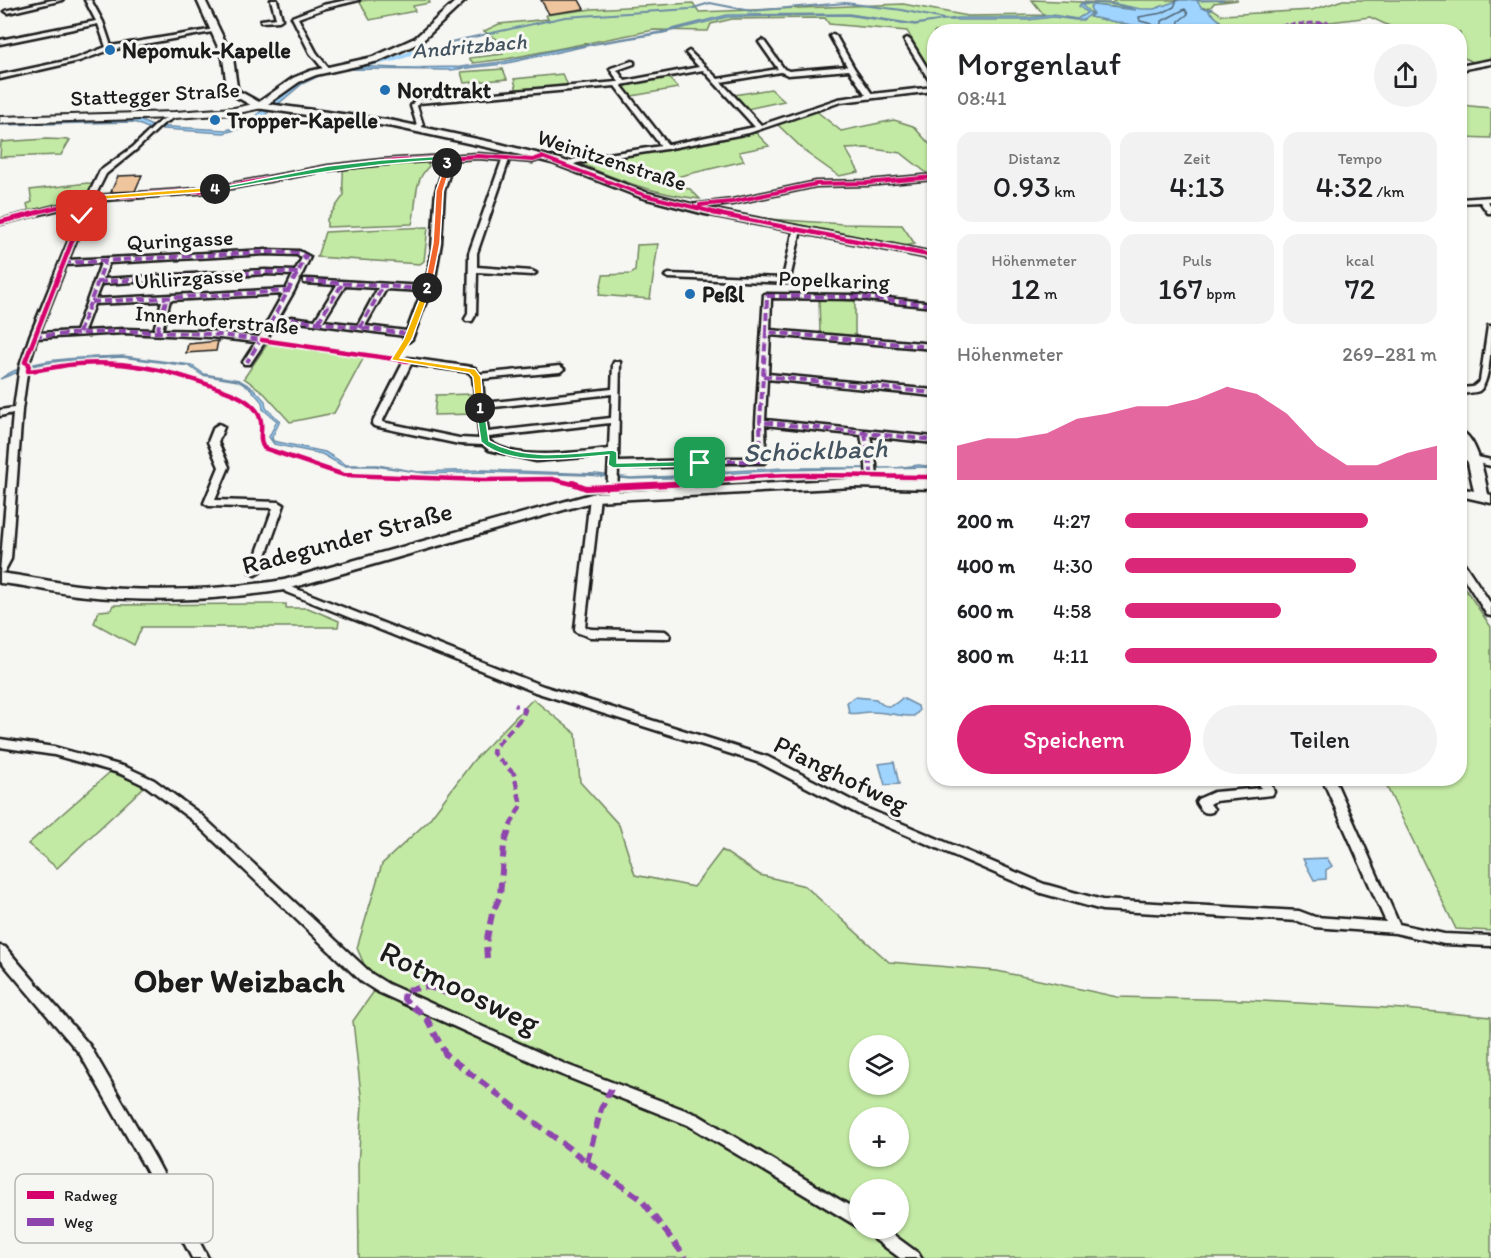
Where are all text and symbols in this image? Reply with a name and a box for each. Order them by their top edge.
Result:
water label: Andritzbach [411,27,528,64]
place label: Nepomuk-Kapelle [122,37,291,64]
marker: Nepomuk-Kapelle [103,43,117,57]
text: Morgenlauf [957,44,1121,83]
button: share [1374,44,1437,107]
street label: Stattegger Straße [70,76,240,112]
place label: Nordtrakt [397,77,492,104]
marker: Nordtrakt [378,83,392,97]
text: 08:41 [957,86,1006,110]
place label: Tropper-Kapelle [226,107,378,134]
marker: Tropper-Kapelle [208,113,222,127]
street label: Weinitzenstraße [534,123,690,197]
pin: 3 [432,148,462,178]
text: Distanz [1008,149,1060,168]
text: Zeit [1184,149,1210,168]
text: Tempo [1338,149,1382,168]
text: 3 [443,153,451,172]
text: 0.93 [993,168,1051,205]
text: 4:13 [1169,168,1225,205]
text: 4:32 [1315,168,1373,205]
pin: 4 [200,174,230,204]
text: 4 [210,179,220,198]
text: km [1051,182,1075,201]
text: /km [1373,182,1405,201]
pin [56,190,107,241]
icon: check [65,199,98,232]
street label: Quringasse [126,224,234,256]
text: Höhenmeter [992,251,1076,270]
text: Puls [1182,251,1212,270]
text: kcal [1346,251,1374,270]
street label: Uhlirzgasse [133,261,245,295]
street label: Popelkaring [778,265,891,295]
text: 12 [1011,270,1040,307]
text: 167 [1158,270,1203,307]
text: 72 [1345,270,1375,307]
pin: 2 [412,273,442,303]
text: 2 [423,278,431,297]
place label: Peßl [702,281,745,308]
text: m [1040,284,1057,303]
text: bpm [1203,284,1236,303]
marker: Peßl [683,287,697,301]
street label: Innerhoferstraße [134,299,300,341]
text: Höhenmeter [957,342,1063,366]
text: 269–281 m [1342,342,1437,366]
pin: 1 [465,393,495,423]
text: 1 [476,398,484,417]
water label: Schöcklbach [742,431,888,469]
pin [674,437,725,488]
icon: arrive [683,446,716,479]
street label: Radegunder Straße [238,495,456,581]
text: 200 m [957,509,1013,533]
text: 4:27 [1053,509,1090,533]
text: 400 m [957,554,1015,578]
text: 4:30 [1053,554,1093,578]
text: 600 m [957,599,1014,623]
text: 4:58 [1053,599,1091,623]
text: 800 m [957,644,1014,668]
text: 4:11 [1053,644,1088,668]
button: Speichern [957,705,1191,774]
button: Teilen [1203,705,1437,774]
street label: Pfanghofweg [769,728,914,821]
street label: Rotmoosweg [374,932,547,1042]
district label: Ober Weizbach [133,961,345,1000]
map controls [849,1035,909,1239]
button: layers [849,1035,909,1095]
button: + [849,1107,909,1167]
legend [15,1174,213,1243]
button: − [849,1179,909,1239]
text: Radweg [64,1186,118,1205]
text: Weg [64,1213,94,1232]

